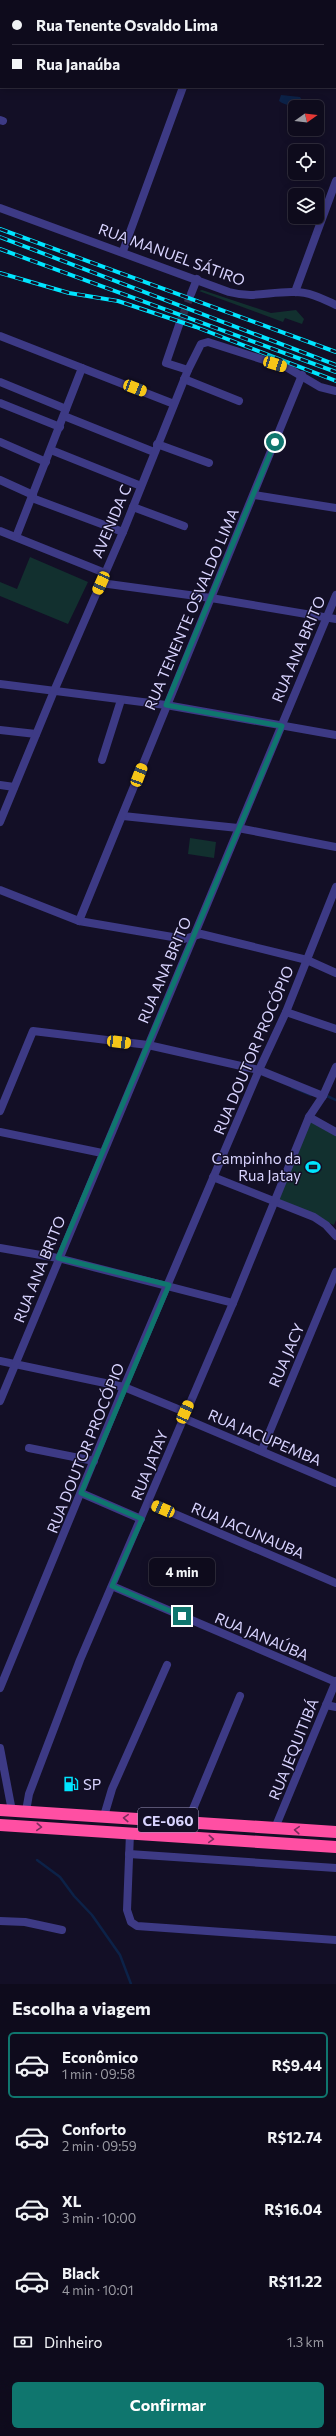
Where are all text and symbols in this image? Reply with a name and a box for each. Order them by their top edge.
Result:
text: Rua Tenente Osvaldo Lima [36,16,218,34]
text: Rua Janaúba [36,55,120,73]
north arrow [288,100,324,136]
map controls [288,100,324,224]
button: locate [288,144,324,180]
button: layers [288,188,324,224]
street label: RUA MANUEL SÁTIRO [96,218,248,289]
car [262,355,288,373]
car [122,378,148,398]
route start [266,433,284,451]
street label: AVENIDA C [87,482,135,560]
street label: RUA TENENTE OSVALDO LIMA [140,505,242,713]
car [91,570,111,596]
street label: RUA ANA BRITO [268,593,328,705]
car [129,762,149,788]
street label: RUA ANA BRITO [134,914,194,1026]
street label: RUA DOUTOR PROCÓPIO [208,962,297,1137]
car [106,1035,132,1049]
place label: Campinho da Rua Jatay [212,1149,301,1184]
sports icon: Campinho da Rua Jatay [304,1158,322,1176]
street label: RUA ANA BRITO [9,1213,69,1325]
street label: RUA JACY [264,1320,308,1390]
street label: RUA DOUTOR PROCÓPIO [42,1360,127,1536]
car [175,1399,195,1425]
street label: RUA JACUPEMBA [205,1405,325,1469]
street label: RUA JATAY [127,1427,171,1503]
street label: RUA JACUNAUBA [189,1498,307,1562]
car [150,1499,176,1519]
callout: 4 min [149,1558,215,1586]
text: 4 min [166,1564,198,1580]
route end [173,1607,191,1625]
street label: RUA JANAÚBA [212,1607,312,1664]
street label: RUA JEQUITIBÁ [264,1695,322,1802]
fuel station icon: SP [62,1775,80,1793]
place label: SP [83,1775,101,1793]
road number: CE-060 [138,1808,198,1832]
one-way arrow [122,1813,129,1822]
one-way arrow [36,1823,42,1832]
one-way arrow [294,1825,300,1834]
one-way arrow [208,1834,214,1843]
text: Escolha a viagem [12,1997,151,2019]
icon: car [14,2047,50,2083]
text: Econômico [62,2048,138,2066]
text: R$9.44 [272,2056,322,2074]
text: 1 min · 09:58 [62,2066,135,2082]
icon: car [14,2119,50,2155]
text: Conforto [62,2120,126,2138]
text: R$12.74 [267,2128,322,2146]
text: 2 min · 09:59 [62,2138,137,2154]
icon: car [14,2191,50,2227]
text: XL [62,2192,81,2210]
text: R$16.04 [264,2200,322,2218]
text: 3 min · 10:00 [62,2210,136,2226]
icon: car [14,2263,50,2299]
text: Black [62,2264,100,2282]
text: R$11.22 [268,2272,322,2290]
text: 4 min · 10:01 [62,2282,134,2298]
icon: cash [12,2331,34,2353]
text: Dinheiro [44,2333,103,2351]
text: 1.3 km [287,2334,324,2350]
button: Confirmar [12,2382,324,2428]

